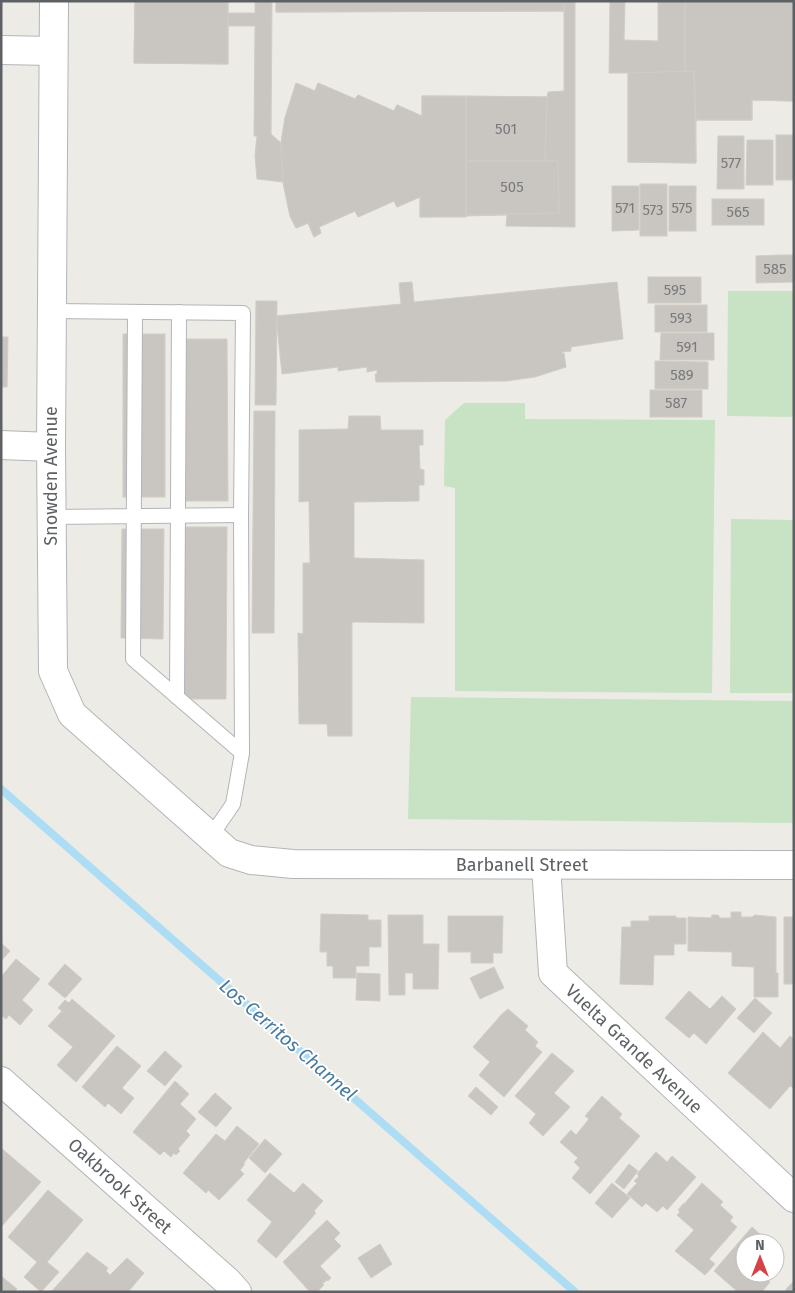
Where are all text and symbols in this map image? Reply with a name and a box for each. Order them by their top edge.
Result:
house number: 501 [495,120,517,138]
house number: 577 [721,154,742,172]
house number: 505 [500,178,524,196]
house number: 571 [615,199,635,217]
house number: 575 [671,199,693,217]
house number: 573 [642,201,664,219]
house number: 565 [727,203,749,221]
house number: 585 [763,260,787,278]
house number: 595 [664,281,686,299]
house number: 593 [670,309,692,327]
house number: 591 [676,338,698,356]
house number: 589 [670,366,694,384]
house number: 587 [665,394,687,412]
street label: Snowden Avenue [40,406,62,546]
street label: Barbanell Street [456,854,589,876]
water label: Los Cerritos Channel [215,974,361,1106]
street label: Vuelta Grande Avenue [561,980,707,1118]
street label: Oakbrook Street [64,1134,177,1239]
north arrow [735,1233,785,1283]
text: N [755,1237,765,1254]

